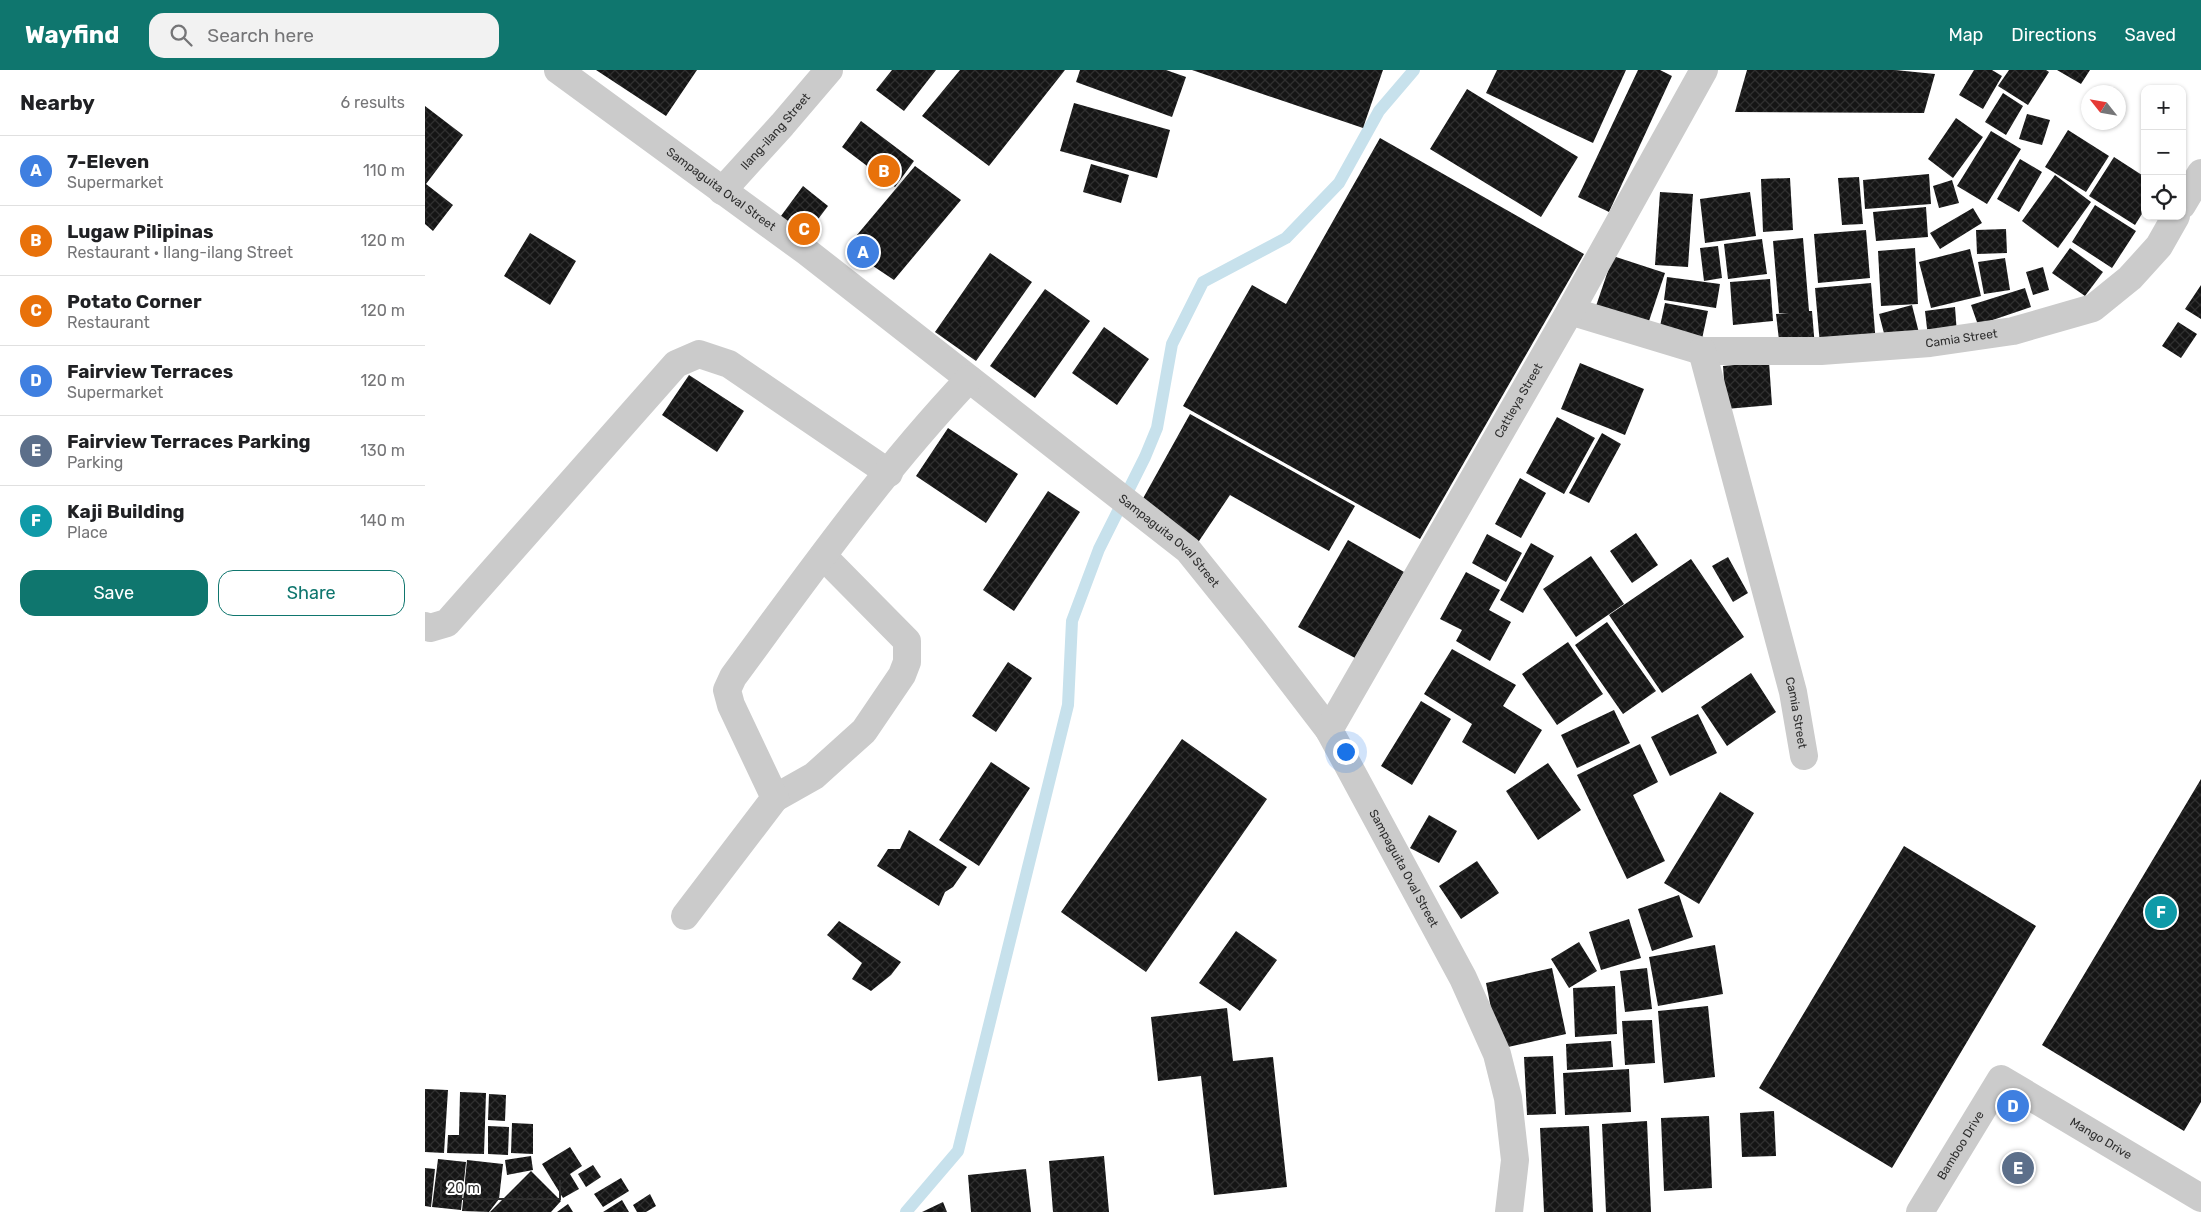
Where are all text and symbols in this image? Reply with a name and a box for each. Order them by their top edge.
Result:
search box [149,13,499,58]
text: Wayfind [25,21,119,49]
icon: search [167,21,195,49]
text: Search here [207,24,314,47]
text: Map [1948,24,1983,46]
text: Directions [2011,24,2097,46]
text: Saved [2125,24,2176,46]
north arrow [2081,85,2126,130]
map controls [2141,85,2186,220]
button: + [2141,85,2186,130]
text: Nearby [20,90,95,115]
street label: Ilang-ilang Street [738,90,813,173]
text: 6 results [340,93,405,112]
button: − [2141,130,2186,175]
street label: Sampaguita Oval Street [664,145,779,234]
text: 7-Eleven [67,150,149,173]
pin: B [868,152,900,190]
text: A [30,161,42,180]
text: 110 m [363,161,405,180]
text: Supermarket [67,173,163,192]
button: locate [2141,175,2186,220]
pin: C [788,210,820,248]
text: Lugaw Pilipinas [67,220,214,243]
text: B [30,231,42,250]
text: 120 m [360,231,405,250]
pin: A [847,233,879,271]
text: Restaurant · Ilang-ilang Street [67,243,293,262]
text: Potato Corner [67,290,202,313]
text: C [30,301,42,320]
text: 120 m [360,301,405,320]
text: Restaurant [67,313,150,332]
street label: Camia Street [1925,326,1999,350]
text: Fairview Terraces [67,360,233,383]
street label: Cattleya Street [1491,360,1546,441]
text: D [30,371,42,390]
text: 120 m [360,371,405,390]
text: Supermarket [67,383,163,402]
text: Fairview Terraces Parking [67,430,311,453]
text: E [31,441,41,460]
text: 130 m [360,441,405,460]
text: Parking [67,453,123,472]
street label: Sampaguita Oval Street [1116,491,1222,590]
text: Kaji Building [67,500,185,523]
text: F [31,511,41,530]
text: 140 m [360,511,405,530]
text: Place [67,523,108,542]
button: Save [20,570,208,616]
button: Share [218,570,405,616]
street label: Camia Street [1782,676,1810,750]
your location [1333,739,1359,765]
street label: Sampaguita Oval Street [1366,807,1441,930]
pin: F [2145,893,2177,931]
pin: D [1997,1087,2029,1125]
street label: Bamboo Drive [1934,1108,1987,1182]
street label: Mango Drive [2068,1115,2135,1162]
pin: E [2002,1149,2034,1187]
scale bar [440,1177,561,1200]
text: 20 m [447,1180,480,1197]

